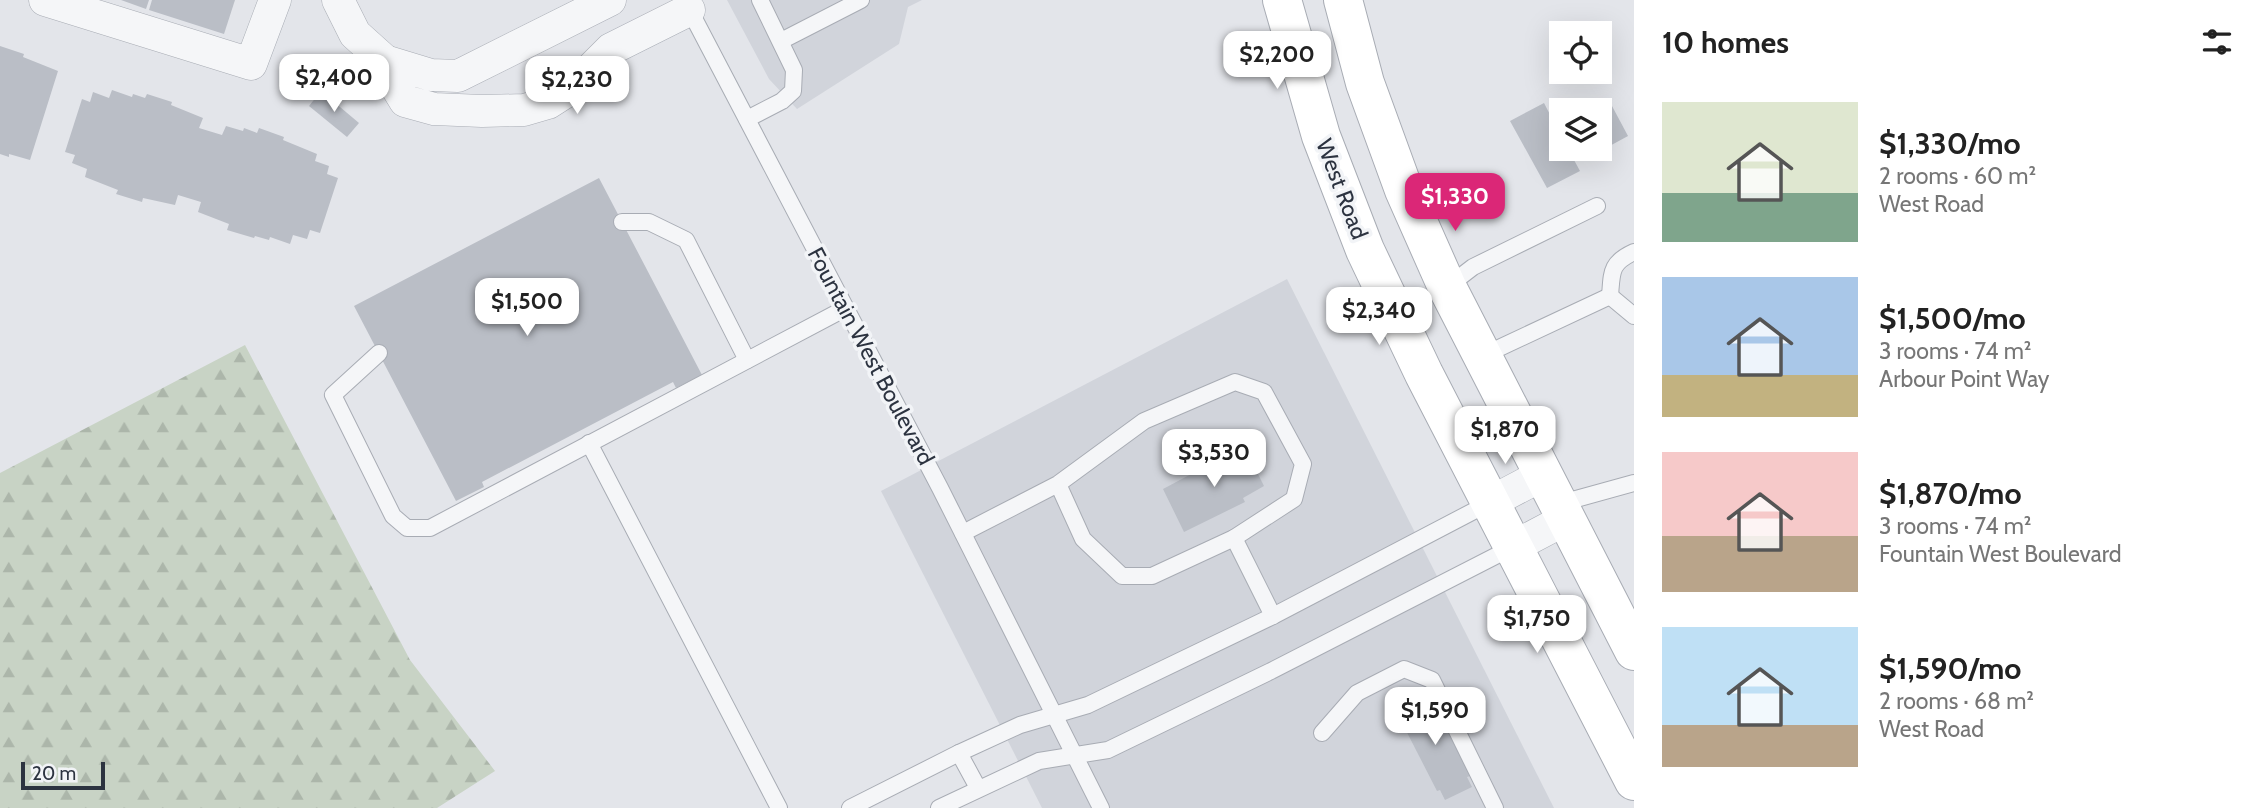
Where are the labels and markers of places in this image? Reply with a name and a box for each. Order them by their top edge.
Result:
pin: $2,200 [1220,32,1334,91]
pin: $2,400 [277,54,391,114]
pin: $2,230 [520,57,634,116]
pin: $1,330 [1398,174,1512,233]
pin: $1,500 [470,278,584,338]
pin: $2,340 [1322,288,1436,347]
pin: $1,870 [1448,406,1562,466]
pin: $3,530 [1157,430,1271,489]
pin: $1,750 [1480,596,1594,655]
pin: $1,590 [1378,688,1492,747]

